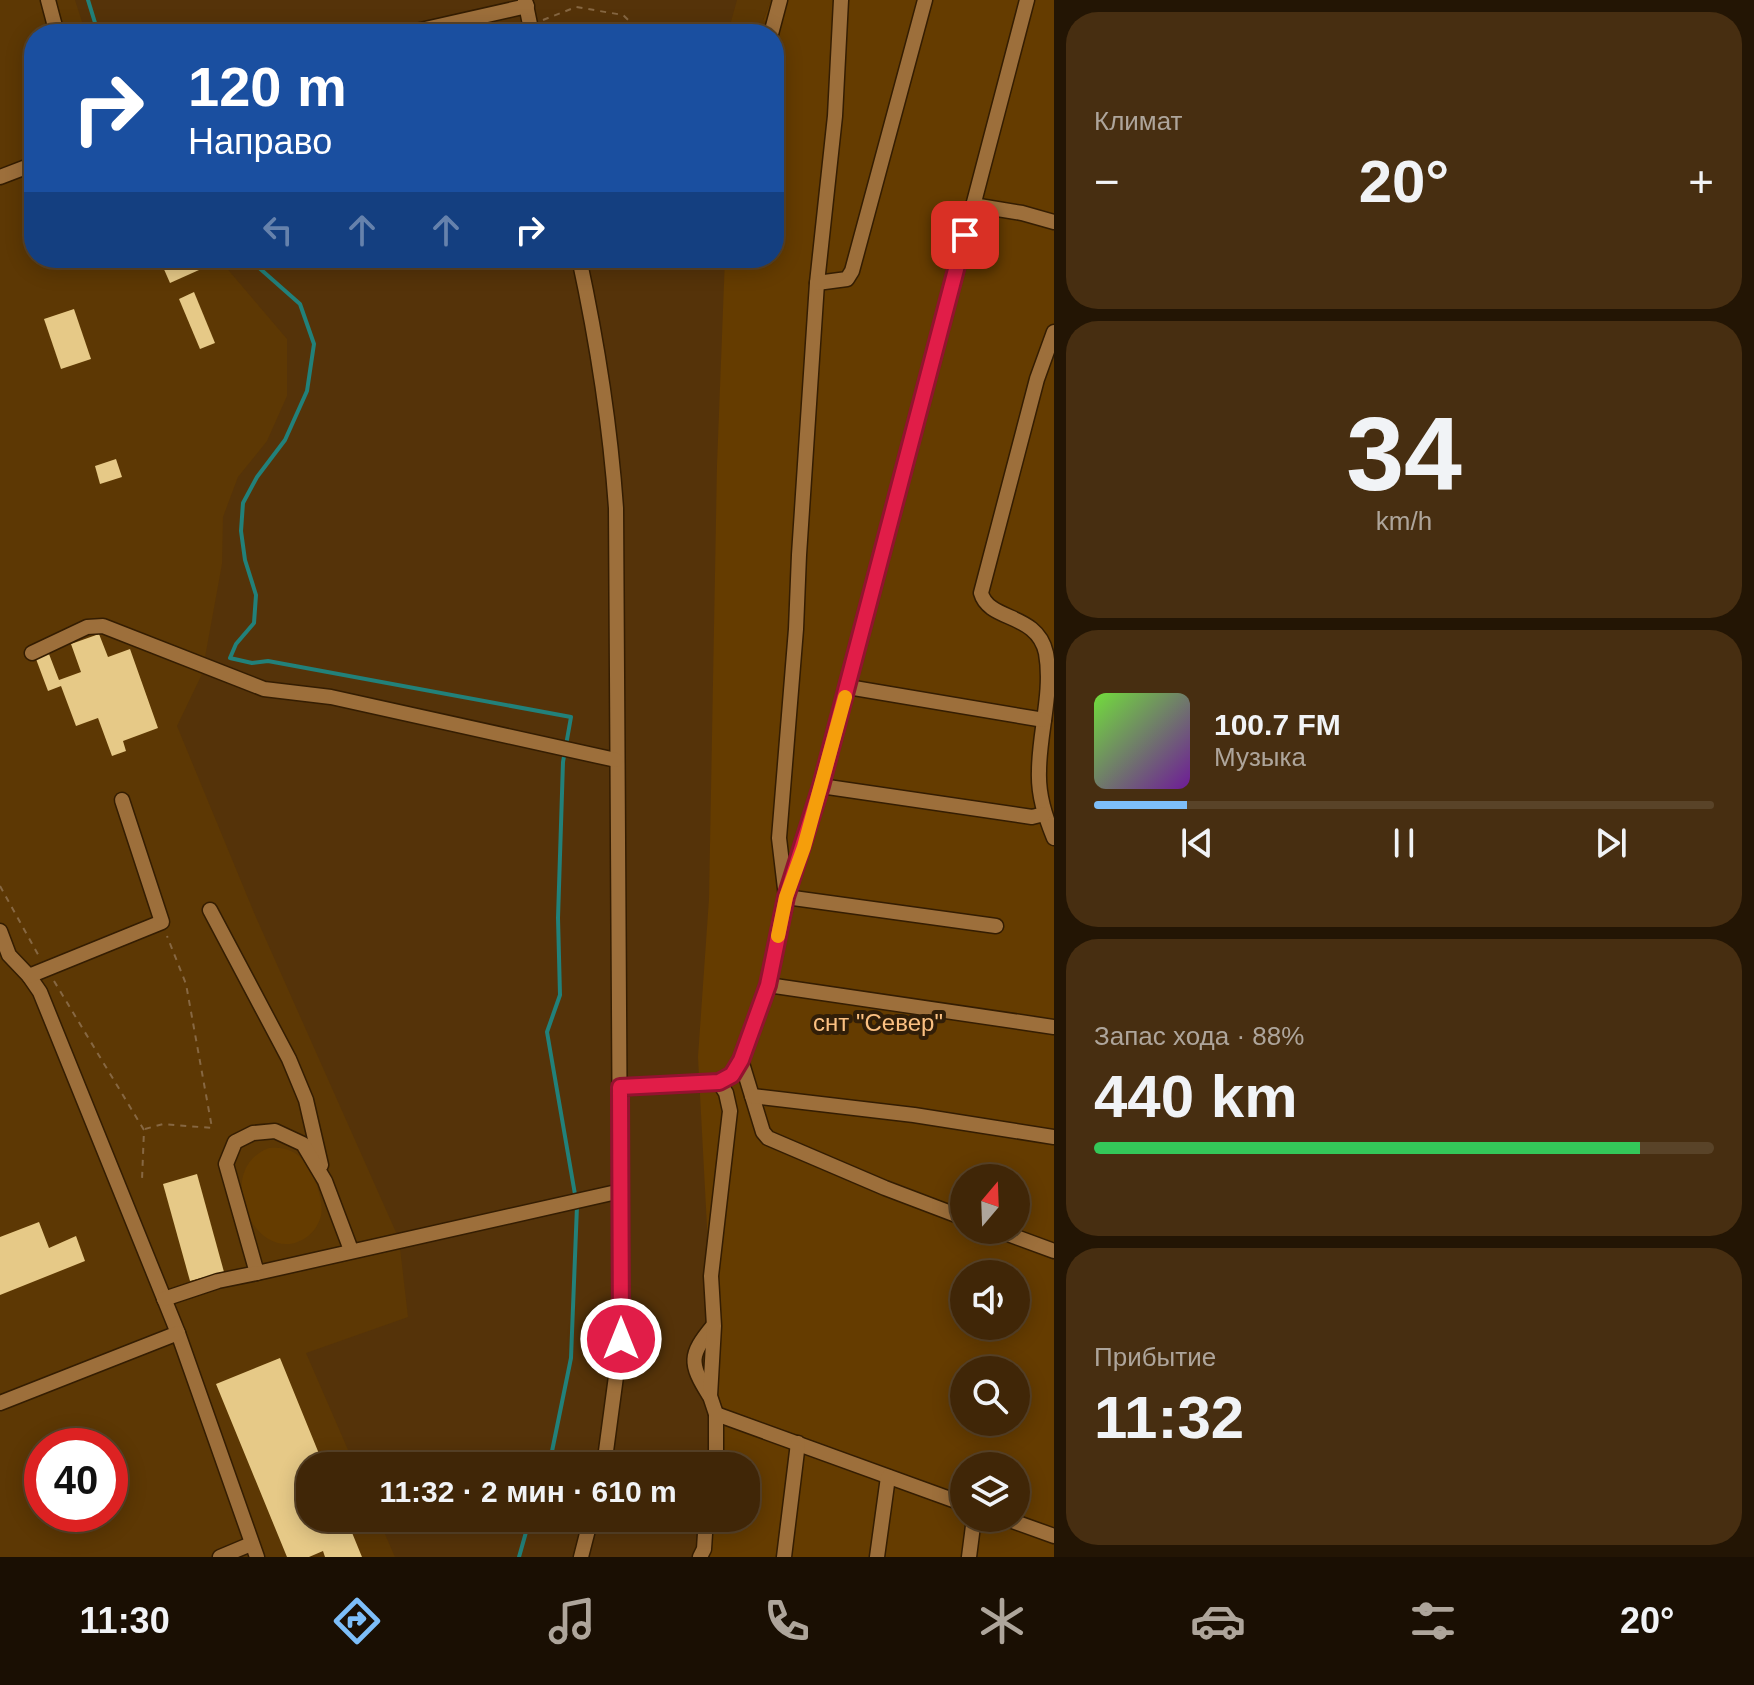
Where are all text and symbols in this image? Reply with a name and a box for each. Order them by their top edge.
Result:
text: 120 m [188,55,347,118]
icon: right [56,56,160,160]
text: Климат [1094,106,1183,136]
text: Направо [188,121,332,162]
text: 20° [1359,148,1449,215]
text: − [1094,157,1120,206]
text: + [1688,157,1714,206]
pin [931,201,999,269]
icon: left [256,208,300,252]
icon: ahead [340,208,384,252]
icon: ahead [424,208,468,252]
icon: right [508,208,552,252]
icon: arrive [943,213,987,257]
text: 34 [1346,396,1462,512]
text: km/h [1376,506,1432,536]
text: 100.7 FM [1214,708,1341,741]
text: Музыка [1214,742,1306,772]
icon: previous [1175,821,1219,865]
icon: pause [1382,821,1426,865]
icon: next [1589,821,1633,865]
park label: снт "Север" [813,1009,943,1036]
text: Запас хода · 88% [1094,1021,1304,1051]
text: 440 km [1094,1063,1298,1130]
north arrow [950,1164,1030,1244]
map controls [950,1164,1030,1532]
button: sound [950,1260,1030,1340]
position arrow [579,1297,663,1381]
text: Прибытие [1094,1342,1216,1372]
button: search [950,1356,1030,1436]
text: 11:32 [1094,1384,1244,1451]
speed limit sign: 40 [24,1428,128,1532]
button: layers [950,1452,1030,1532]
text: 11:32 · 2 мин · 610 m [379,1475,677,1508]
icon: directions [329,1593,385,1649]
icon: music [544,1593,600,1649]
icon: phone [759,1593,815,1649]
icon: climate [974,1593,1030,1649]
icon: car [1190,1593,1246,1649]
icon: filters [1405,1593,1461,1649]
text: 11:30 [80,1600,170,1641]
text: 20° [1620,1600,1674,1641]

